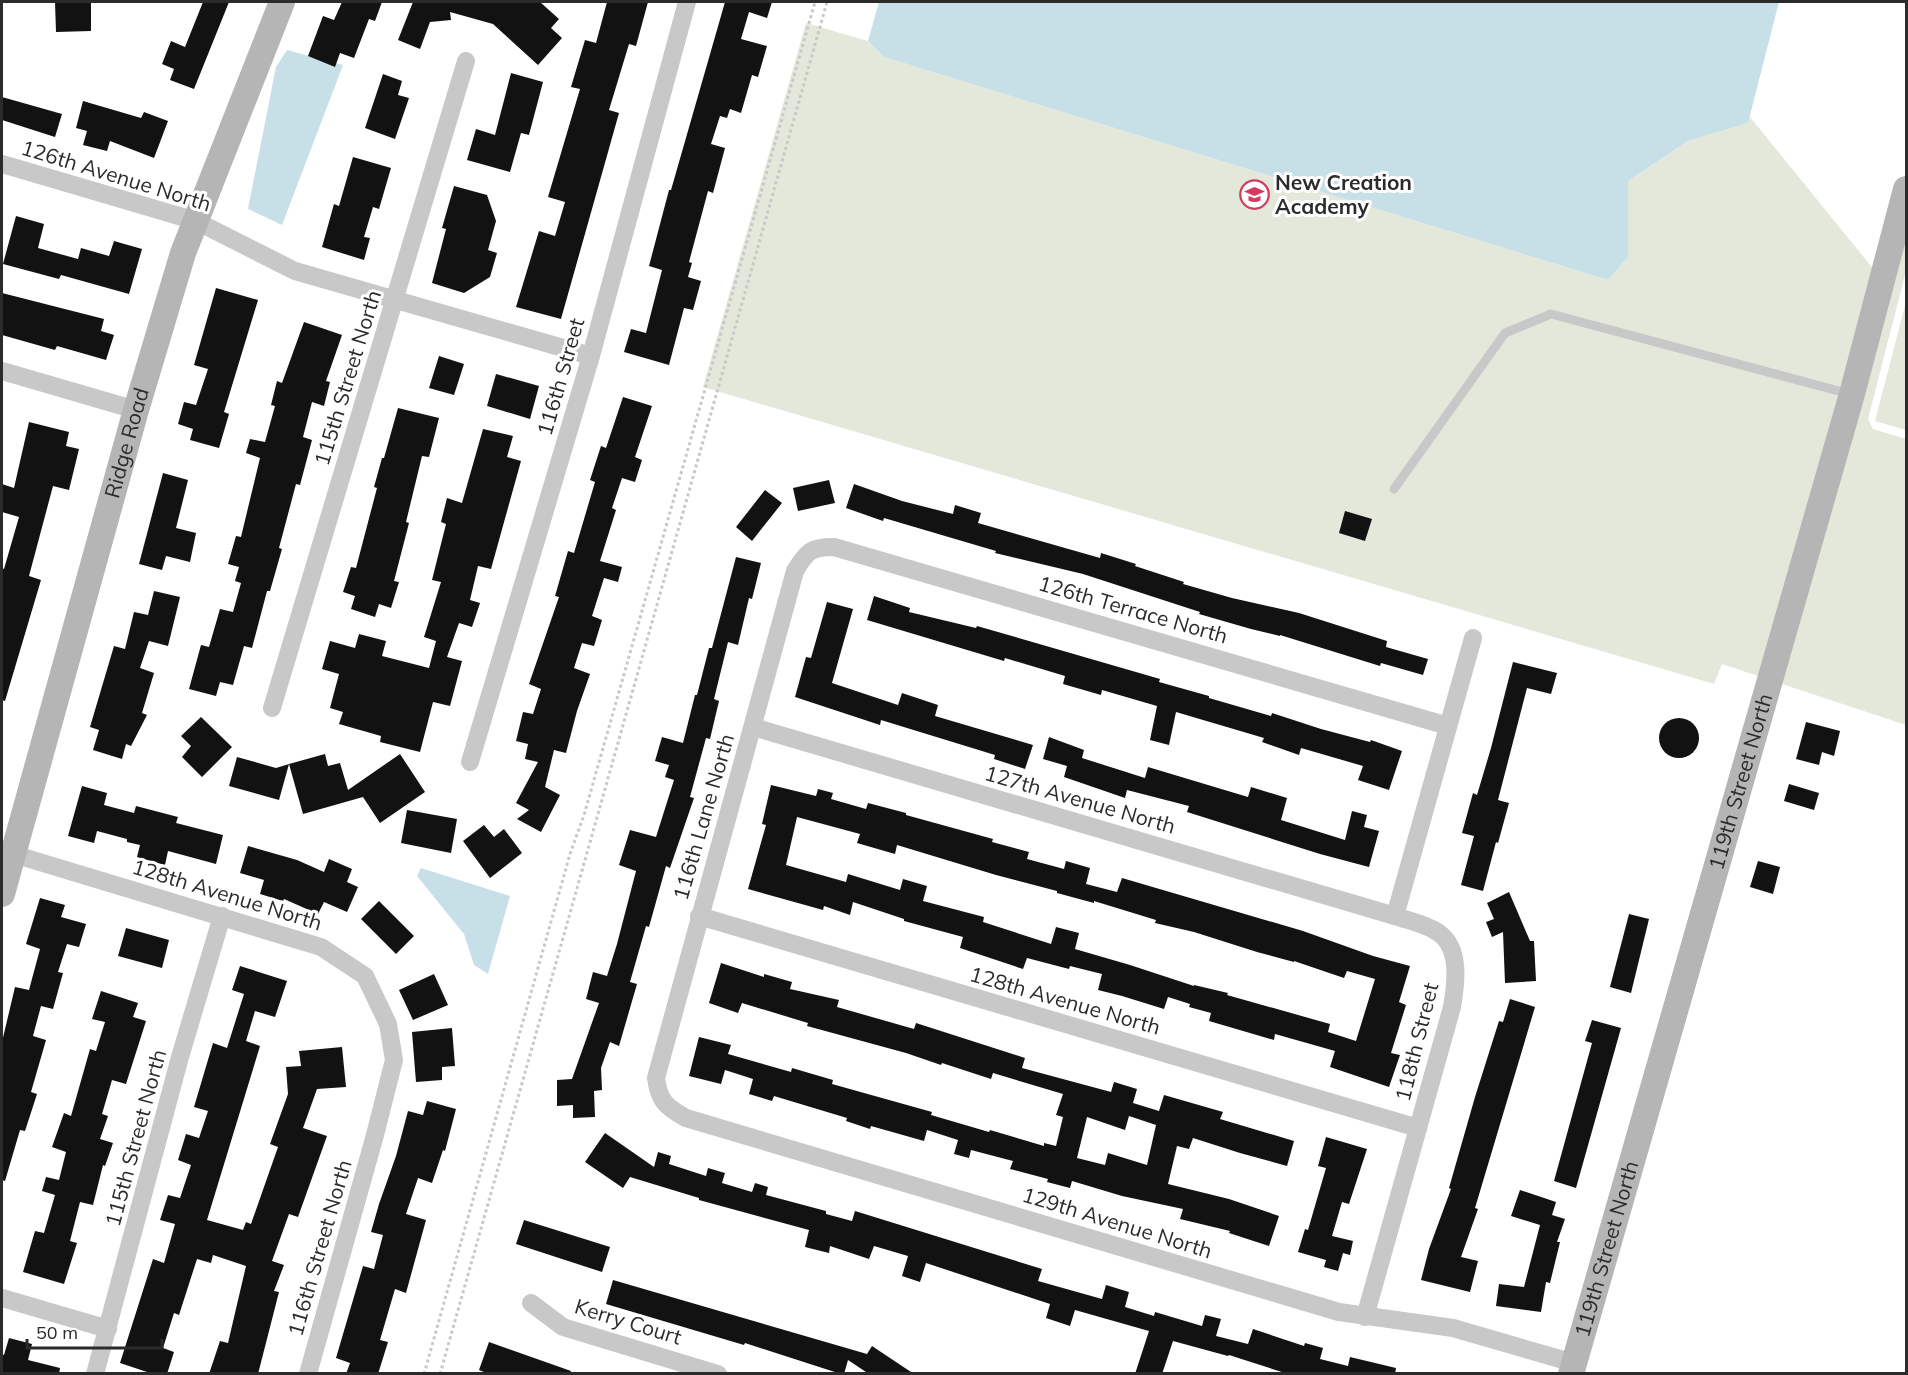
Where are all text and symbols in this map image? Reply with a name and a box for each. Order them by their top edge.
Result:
street label: 126th Avenue North [18,134,214,216]
place label: New Creation Academy [1275,169,1412,219]
school or university icon: New Creation Academy [1238,179,1270,211]
street label: 115th Street North [308,287,386,469]
street label: 116th Street [531,315,589,438]
street label: Ridge Road [98,385,154,501]
street label: 126th Terrace North [1036,570,1231,649]
street label: 119th Street North [1702,690,1777,873]
street label: 116th Lane North [667,731,739,903]
street label: 127th Avenue North [982,759,1179,839]
street label: 128th Avenue North [129,853,325,935]
street label: 128th Avenue North [967,960,1164,1040]
street label: 118th Street [1389,980,1443,1104]
street label: 115th Street North [99,1046,171,1229]
street label: 116th Street North [281,1157,357,1339]
street label: 119th Street North [1568,1158,1643,1340]
street label: 129th Avenue North [1019,1181,1215,1263]
street label: Kerry Court [572,1292,685,1350]
scale bar [27,1312,162,1350]
text: 50 m [36,1321,78,1344]

